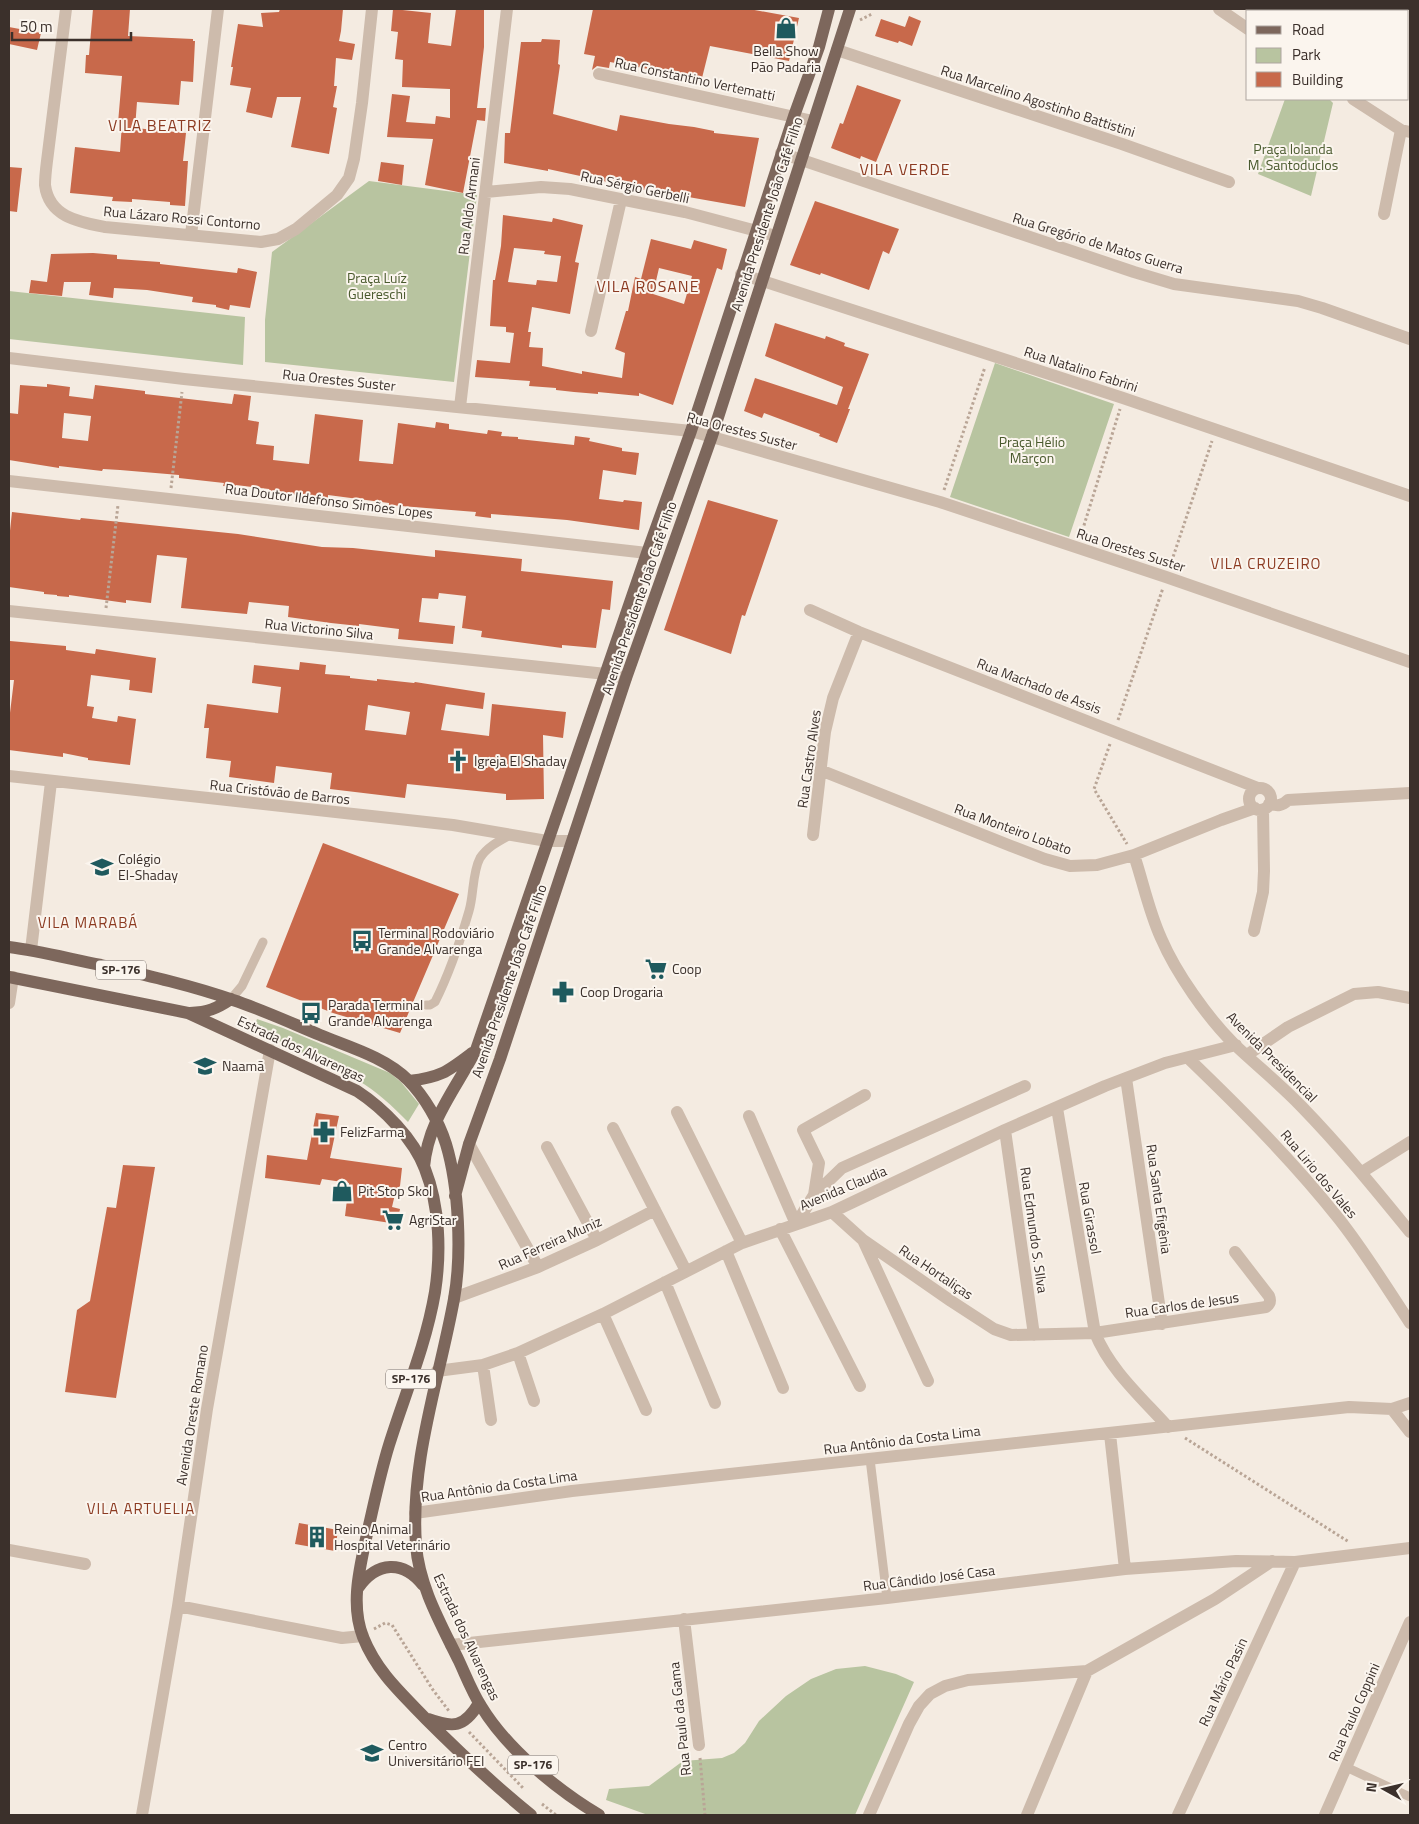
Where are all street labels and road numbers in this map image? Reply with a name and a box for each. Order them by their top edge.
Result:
street label: Rua Constantino Vertematti [613,51,777,106]
street label: Rua Marcelino Agostinho Battistini [938,59,1138,142]
street label: Avenida Presidente João Café Filho [725,114,808,314]
street label: Rua Aldo Armani [452,156,485,256]
street label: Rua Sérgio Gerbelli [579,165,691,208]
street label: Rua Lázaro Rossi Contorno [102,200,262,235]
street label: Rua Gregório de Matos Guerra [1010,207,1186,279]
street label: Rua Natalino Fabrini [1022,340,1141,397]
street label: Rua Orestes Suster [281,363,397,396]
street label: Rua Orestes Suster [685,406,800,455]
street label: Rua Doutor Ildefonso Simões Lopes [224,477,434,524]
street label: Avenida Presidente João Café Filho [596,498,682,697]
street label: Rua Orestes Suster [1074,522,1189,577]
street label: Rua Victorino Silva [264,612,374,645]
street label: Rua Machado de Assis [974,652,1105,719]
street label: Rua Castro Alves [791,708,826,809]
street label: Rua Cristóvão de Barros [209,774,351,809]
street label: Rua Monteiro Lobato [952,798,1075,860]
street label: Avenida Presidente João Café Filho [466,881,552,1080]
road number: SP-176 [96,960,146,980]
street label: Avenida Presidencial [1222,1006,1323,1107]
street label: Estrada dos Alvarengas [234,1010,368,1087]
street label: Rua Lirio dos Vales [1276,1125,1363,1223]
street label: Rua Santa Efigênia [1141,1143,1178,1255]
street label: Avenida Claudia [796,1160,890,1215]
street label: Rua Edmundo S. SIlva [1015,1165,1054,1294]
street label: Rua Girassol [1074,1180,1107,1256]
street label: Rua Ferreira Muniz [495,1210,605,1275]
street label: Rua Hortaliças [895,1239,978,1304]
street label: Rua Carlos de Jesus [1124,1286,1240,1323]
street label: Avenida Oreste Romano [170,1343,213,1487]
road number: SP-176 [386,1370,436,1388]
street label: Rua Antônio da Costa Lima [822,1419,981,1460]
street label: Rua Antônio da Costa Lima [419,1464,578,1507]
street label: Rua Cândido José Casa [862,1559,996,1596]
street label: Estrada dos Alvarengas [429,1570,506,1704]
street label: Rua Mário Pasin [1193,1634,1252,1730]
street label: Rua Paulo Coppini [1322,1659,1385,1764]
street label: Rua Paulo da Gama [663,1661,696,1777]
road number: SP-176 [508,1756,558,1774]

